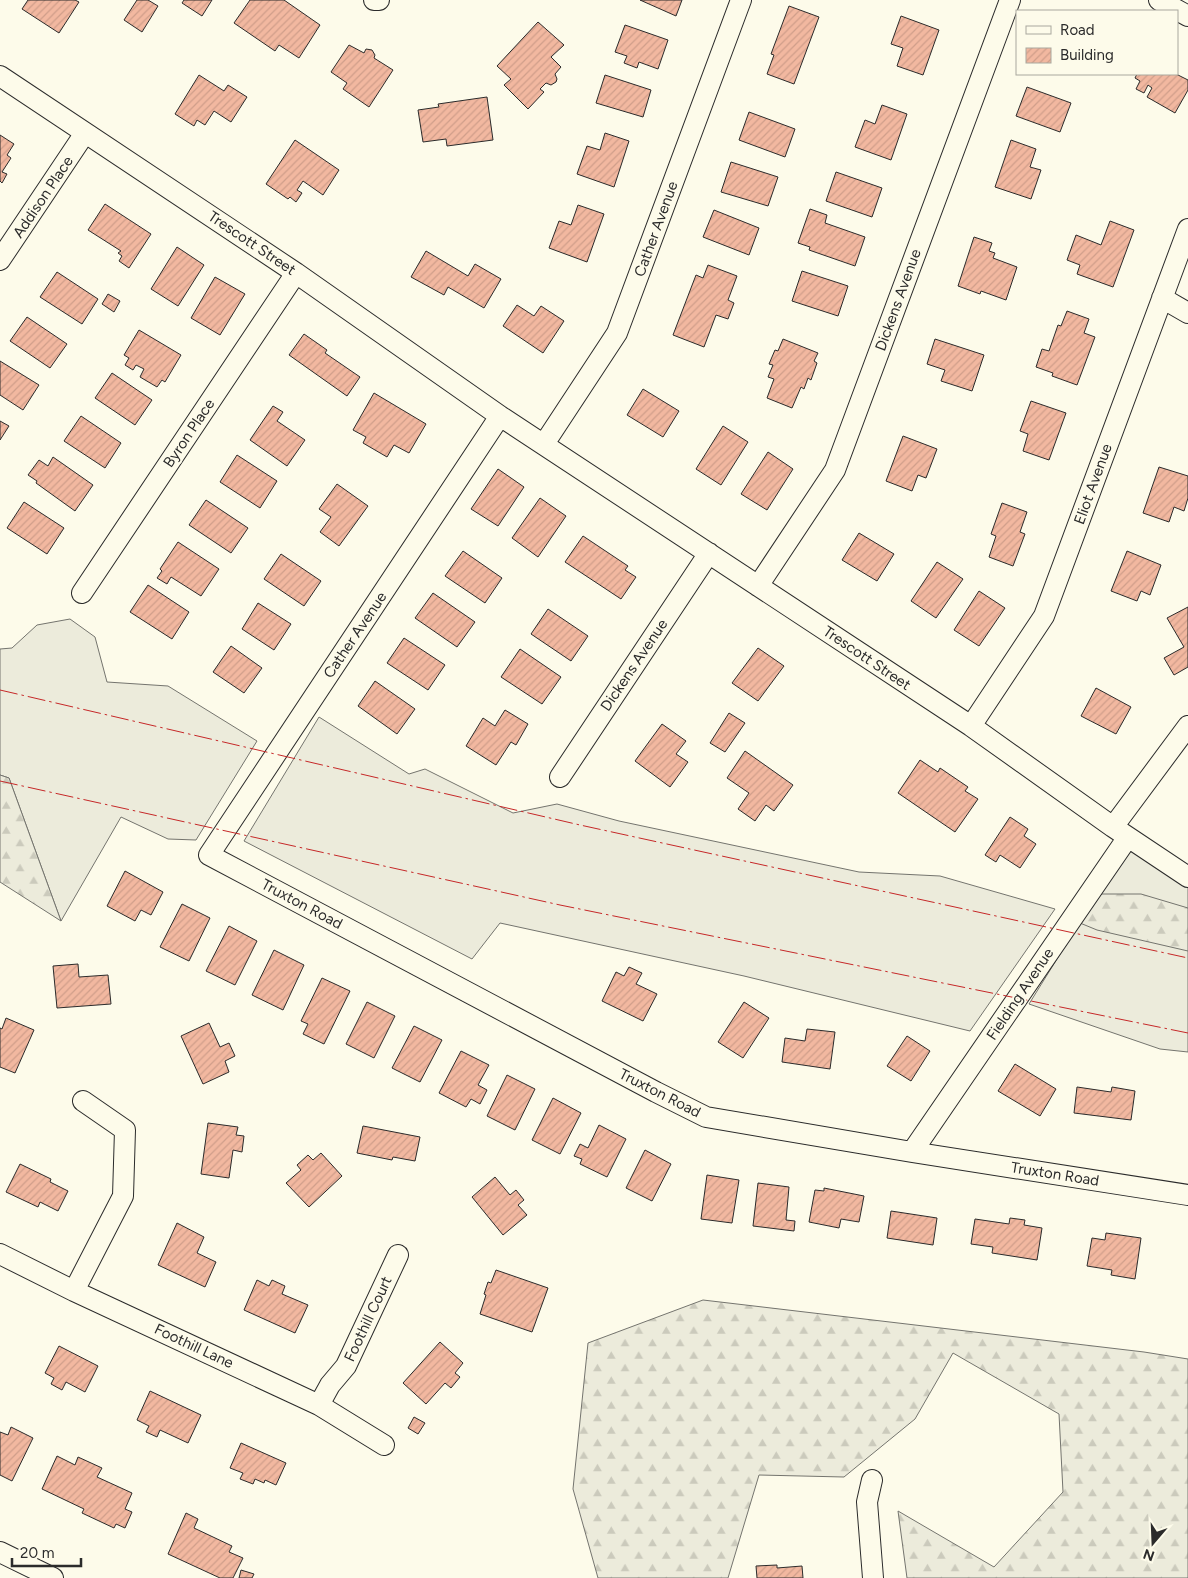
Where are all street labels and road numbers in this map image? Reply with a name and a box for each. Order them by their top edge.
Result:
street label: Addison Place [9,153,77,241]
street label: Cather Avenue [630,179,682,279]
street label: Trescott Street [205,207,299,279]
street label: Dickens Avenue [871,247,925,353]
street label: Byron Place [159,395,219,471]
street label: Eliot Avenue [1070,441,1116,527]
street label: Cather Avenue [320,588,390,682]
street label: Dickens Avenue [597,616,671,714]
street label: Trescott Street [820,622,914,694]
street label: Truxton Road [258,875,346,933]
street label: Fielding Avenue [983,945,1057,1043]
street label: Truxton Road [616,1065,704,1121]
street label: Truxton Road [1010,1158,1100,1190]
street label: Foothill Court [340,1273,396,1364]
street label: Foothill Lane [152,1320,236,1372]

